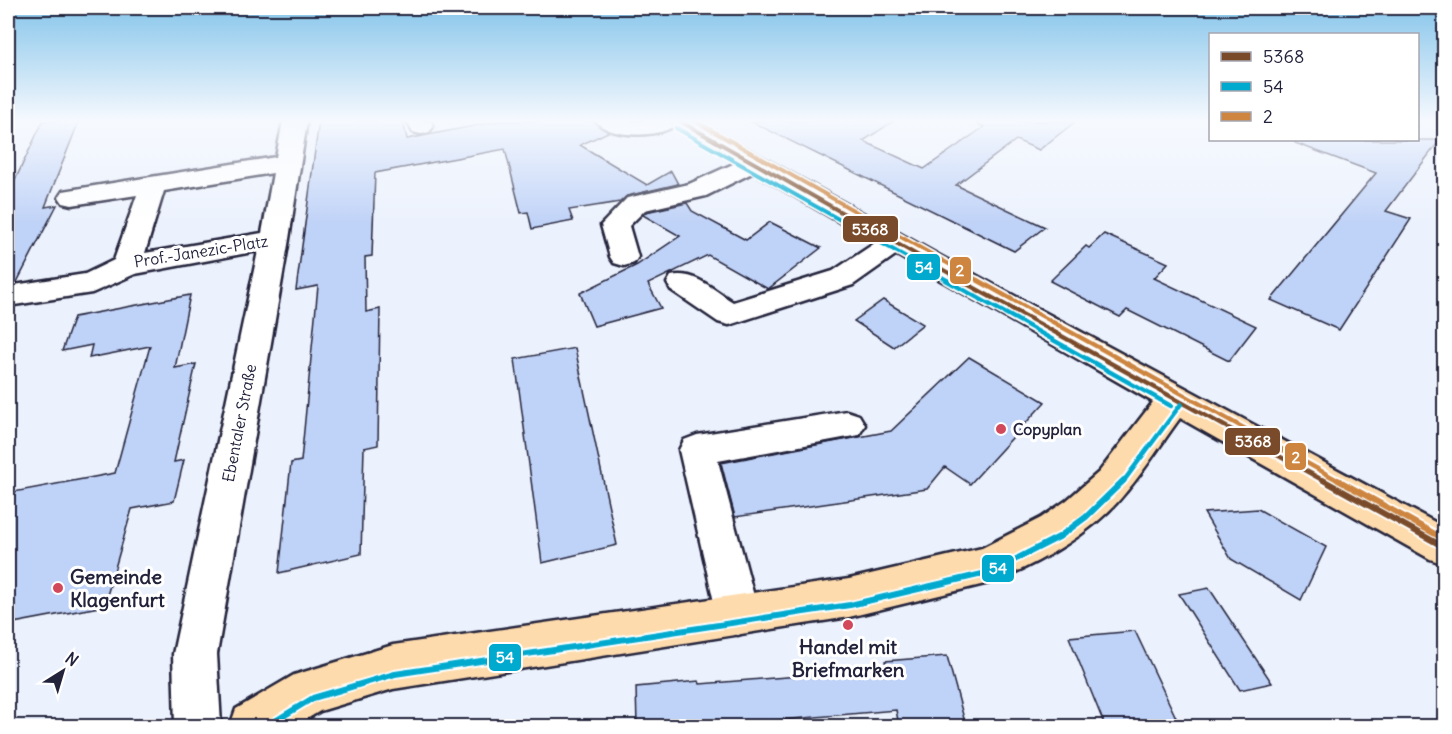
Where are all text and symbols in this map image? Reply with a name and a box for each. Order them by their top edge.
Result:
legend [1209,33,1419,141]
text: 5368 [1263,45,1304,68]
text: 54 [1263,75,1284,98]
text: 2 [1263,105,1273,128]
line badge: 5368 [842,215,899,243]
text: 5368 [852,219,888,239]
street label: Prof.-Janezic-Platz [133,230,270,271]
line badge: 54 [906,253,941,281]
line badge: 2 [949,256,972,285]
text: 54 [915,257,933,277]
text: 2 [956,260,965,280]
street label: Ebentaler Straße [218,362,260,484]
place label: Copyplan [1013,419,1082,440]
marker: Copyplan [994,422,1008,436]
line badge: 5368 [1224,427,1281,456]
text: 5368 [1235,431,1271,451]
line badge: 2 [1284,442,1307,471]
text: 2 [1292,447,1301,467]
line badge: 54 [981,554,1015,583]
text: 54 [989,558,1007,578]
place label: Gemeinde Klagenfurt [70,564,165,612]
marker: Gemeinde Klagenfurt [51,581,65,595]
marker: Handel mit Briefmarken [841,618,855,632]
place label: Handel mit Briefmarken [792,634,905,682]
north arrow [33,641,93,701]
line badge: 54 [488,643,522,672]
text: 54 [496,647,514,667]
text: N [62,648,82,670]

